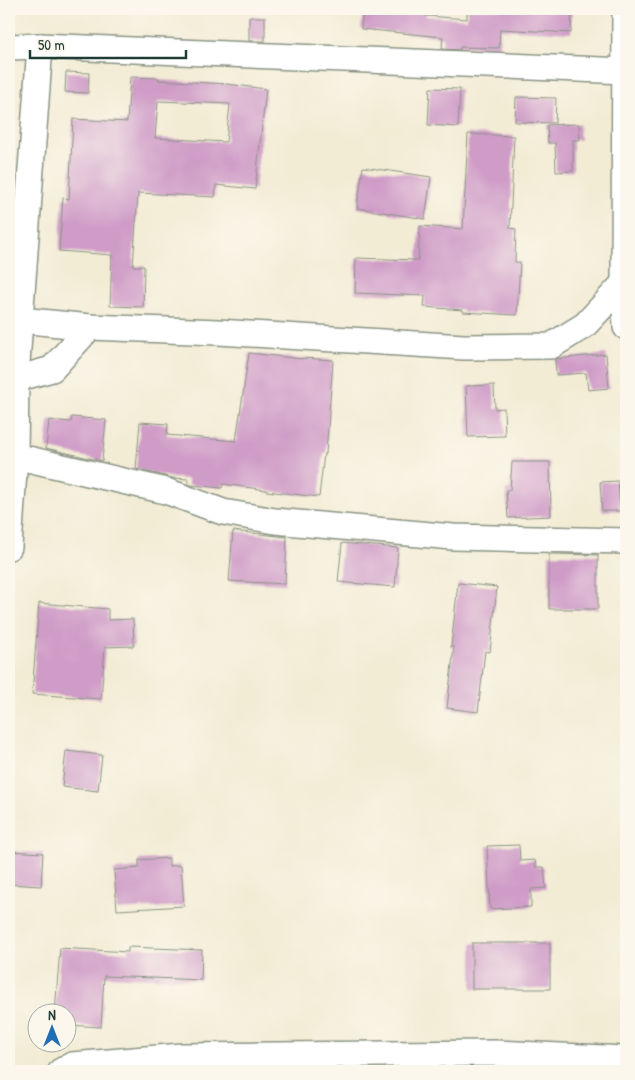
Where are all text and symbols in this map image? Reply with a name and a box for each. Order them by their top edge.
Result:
scale bar [30,28,186,60]
text: 50 m [38,34,65,55]
north arrow [28,1002,78,1052]
text: N [48,1005,56,1024]

